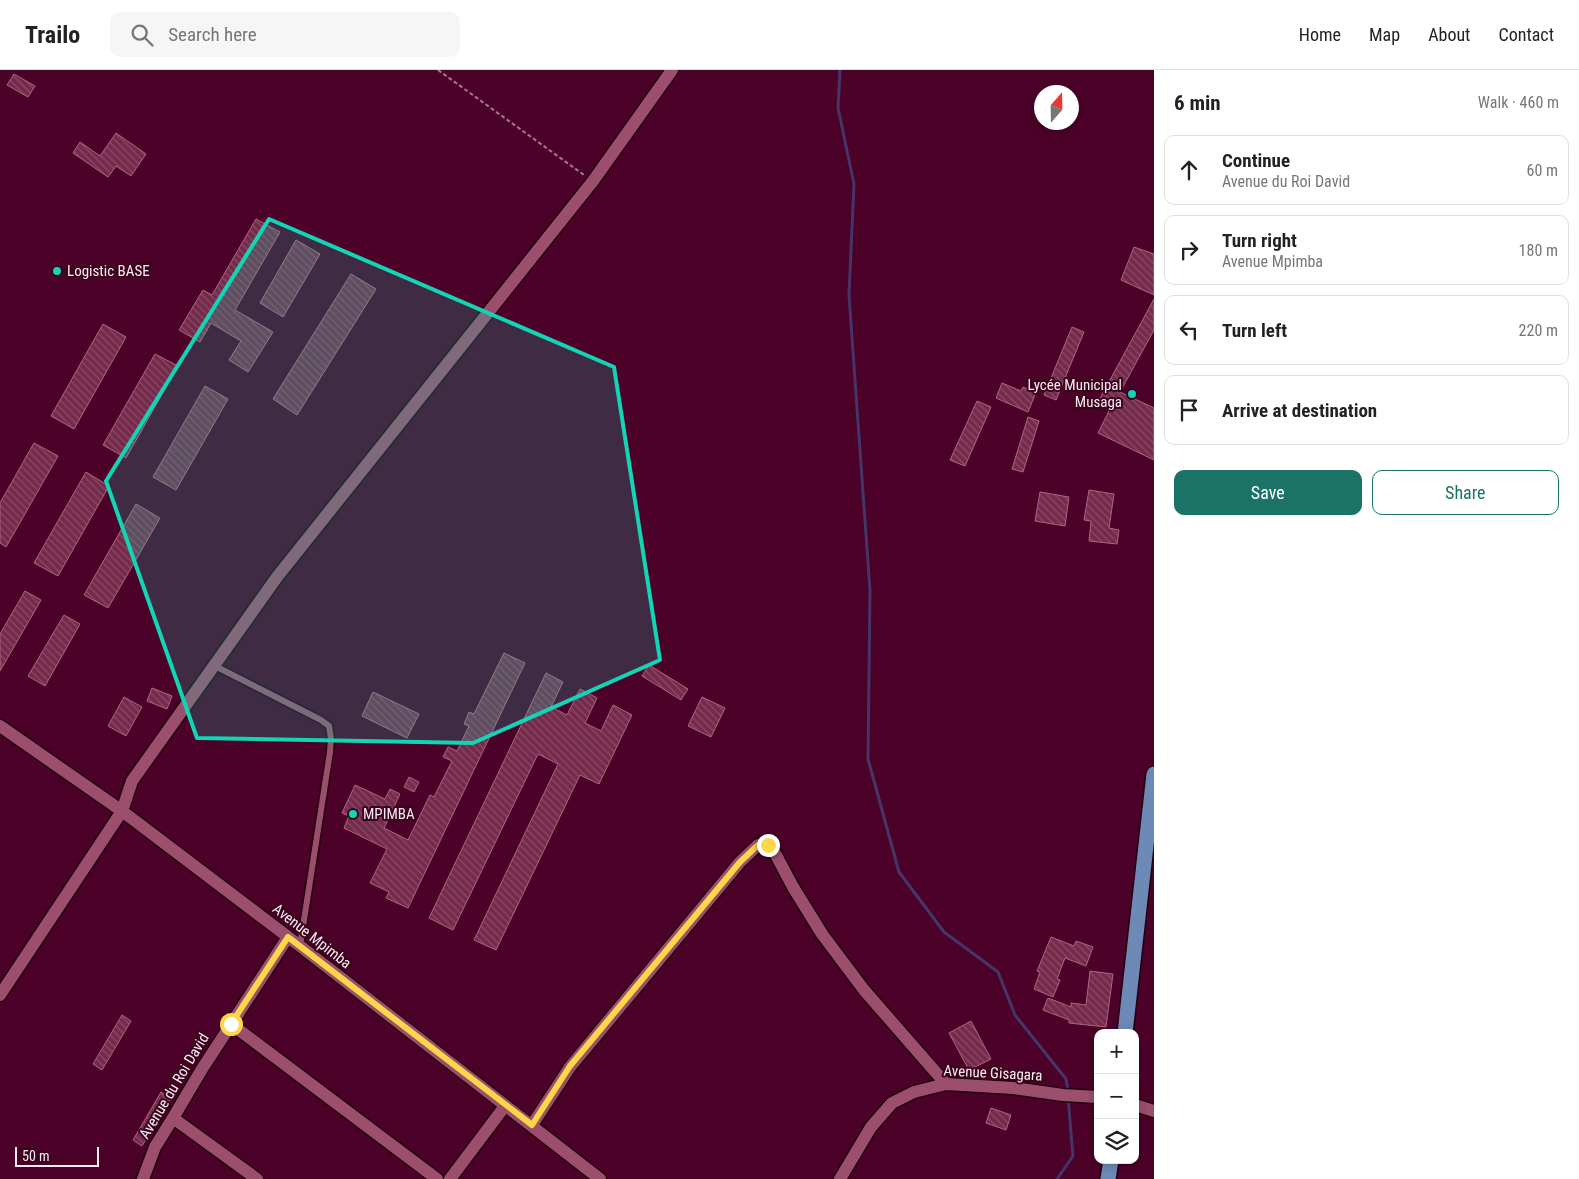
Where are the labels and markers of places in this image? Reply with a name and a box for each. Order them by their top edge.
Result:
place label: Logistic BASE [67,262,150,280]
marker: Logistic BASE [51,265,63,277]
place label: Lycée Municipal Musaga [1028,376,1122,411]
marker: Lycée Municipal Musaga [1126,388,1138,400]
place label: MPIMBA [363,805,415,823]
marker: MPIMBA [347,808,359,820]

